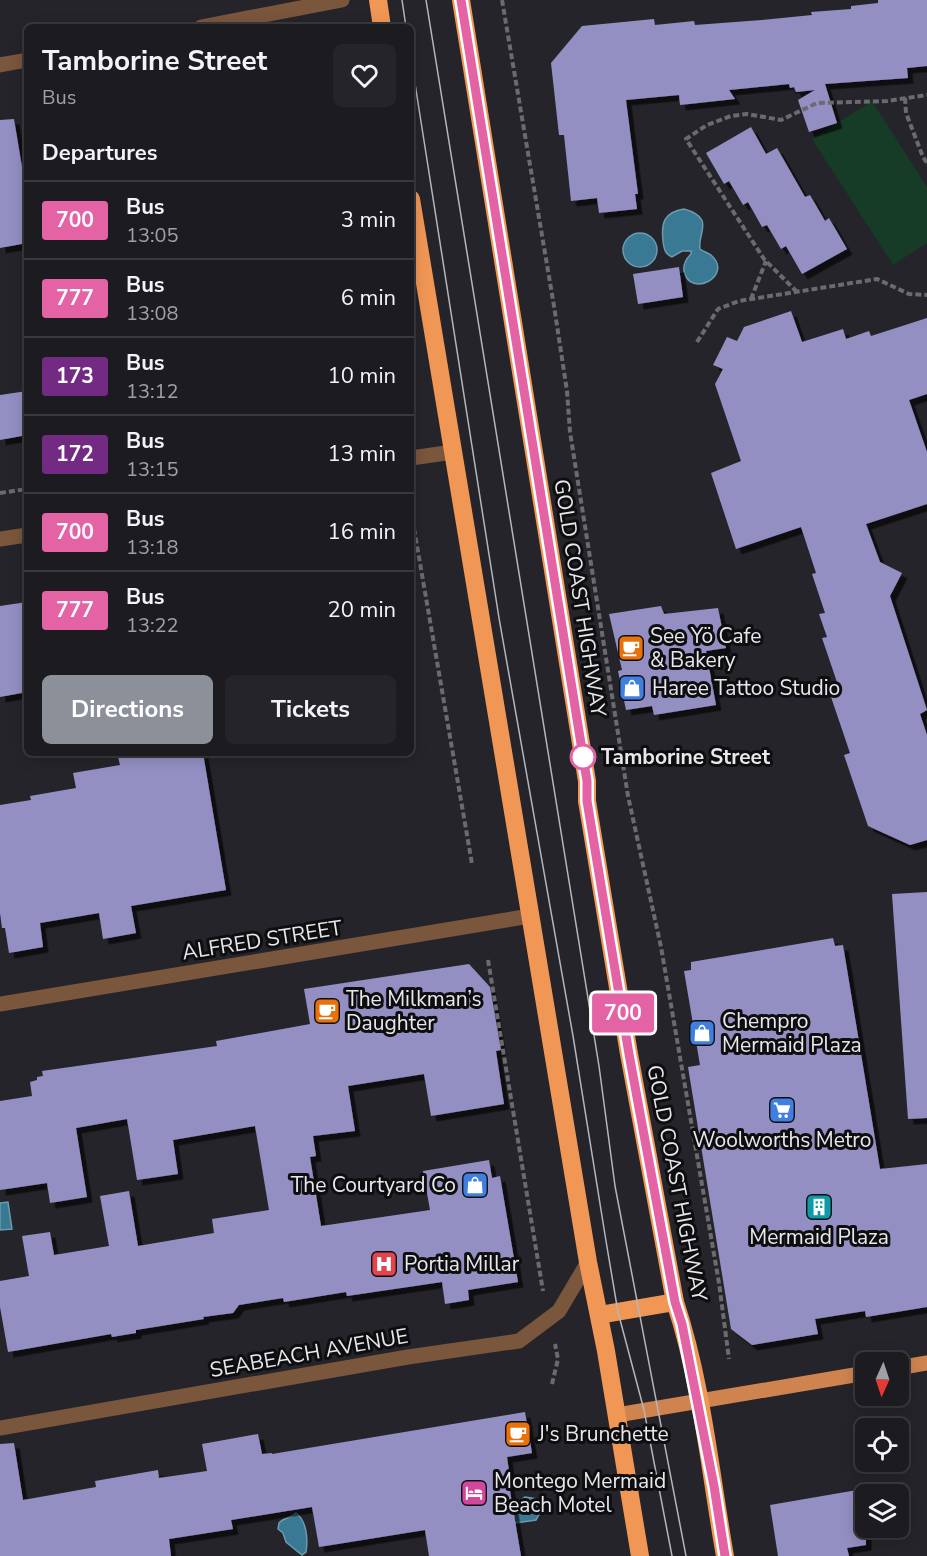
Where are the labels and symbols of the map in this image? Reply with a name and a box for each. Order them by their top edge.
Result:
street label: GOLD COAST HIGHWAY [547,477,613,719]
place label: See Yö Cafe & Bakery [650,622,761,674]
cafe icon: See Yö Cafe & Bakery [616,633,646,663]
shop icon: Haree Tattoo Studio [617,673,647,703]
place label: Haree Tattoo Studio [652,674,840,702]
place label: Tamborine Street [601,743,771,771]
marker: Tamborine Street [570,744,596,770]
street label: ALFRED STREET [180,913,344,966]
place label: The Milkman’s Daughter [346,985,482,1037]
line badge: 700 [588,994,658,1032]
cafe icon: The Milkman’s Daughter [312,996,342,1026]
place label: Chempro Mermaid Plaza [722,1007,862,1059]
shop icon: Chempro Mermaid Plaza [687,1018,717,1048]
street label: GOLD COAST HIGHWAY [640,1062,714,1304]
supermarket icon: Woolworths Metro [767,1095,797,1125]
place label: Woolworths Metro [693,1126,871,1154]
shop icon: The Courtyard Co [460,1170,490,1200]
place label: The Courtyard Co [291,1171,456,1199]
building icon: Mermaid Plaza [804,1192,834,1222]
place label: Mermaid Plaza [749,1223,889,1251]
hospital icon: Portia Millar [369,1249,399,1279]
place label: Portia Millar [404,1250,520,1278]
street label: SEABEACH AVENUE [208,1322,410,1384]
north arrow [855,1352,909,1406]
cafe icon: J's Brunchette [503,1419,533,1449]
place label: J's Brunchette [537,1420,669,1448]
place label: Montego Mermaid Beach Motel [494,1467,666,1519]
hotel icon: Montego Mermaid Beach Motel [459,1478,489,1508]

